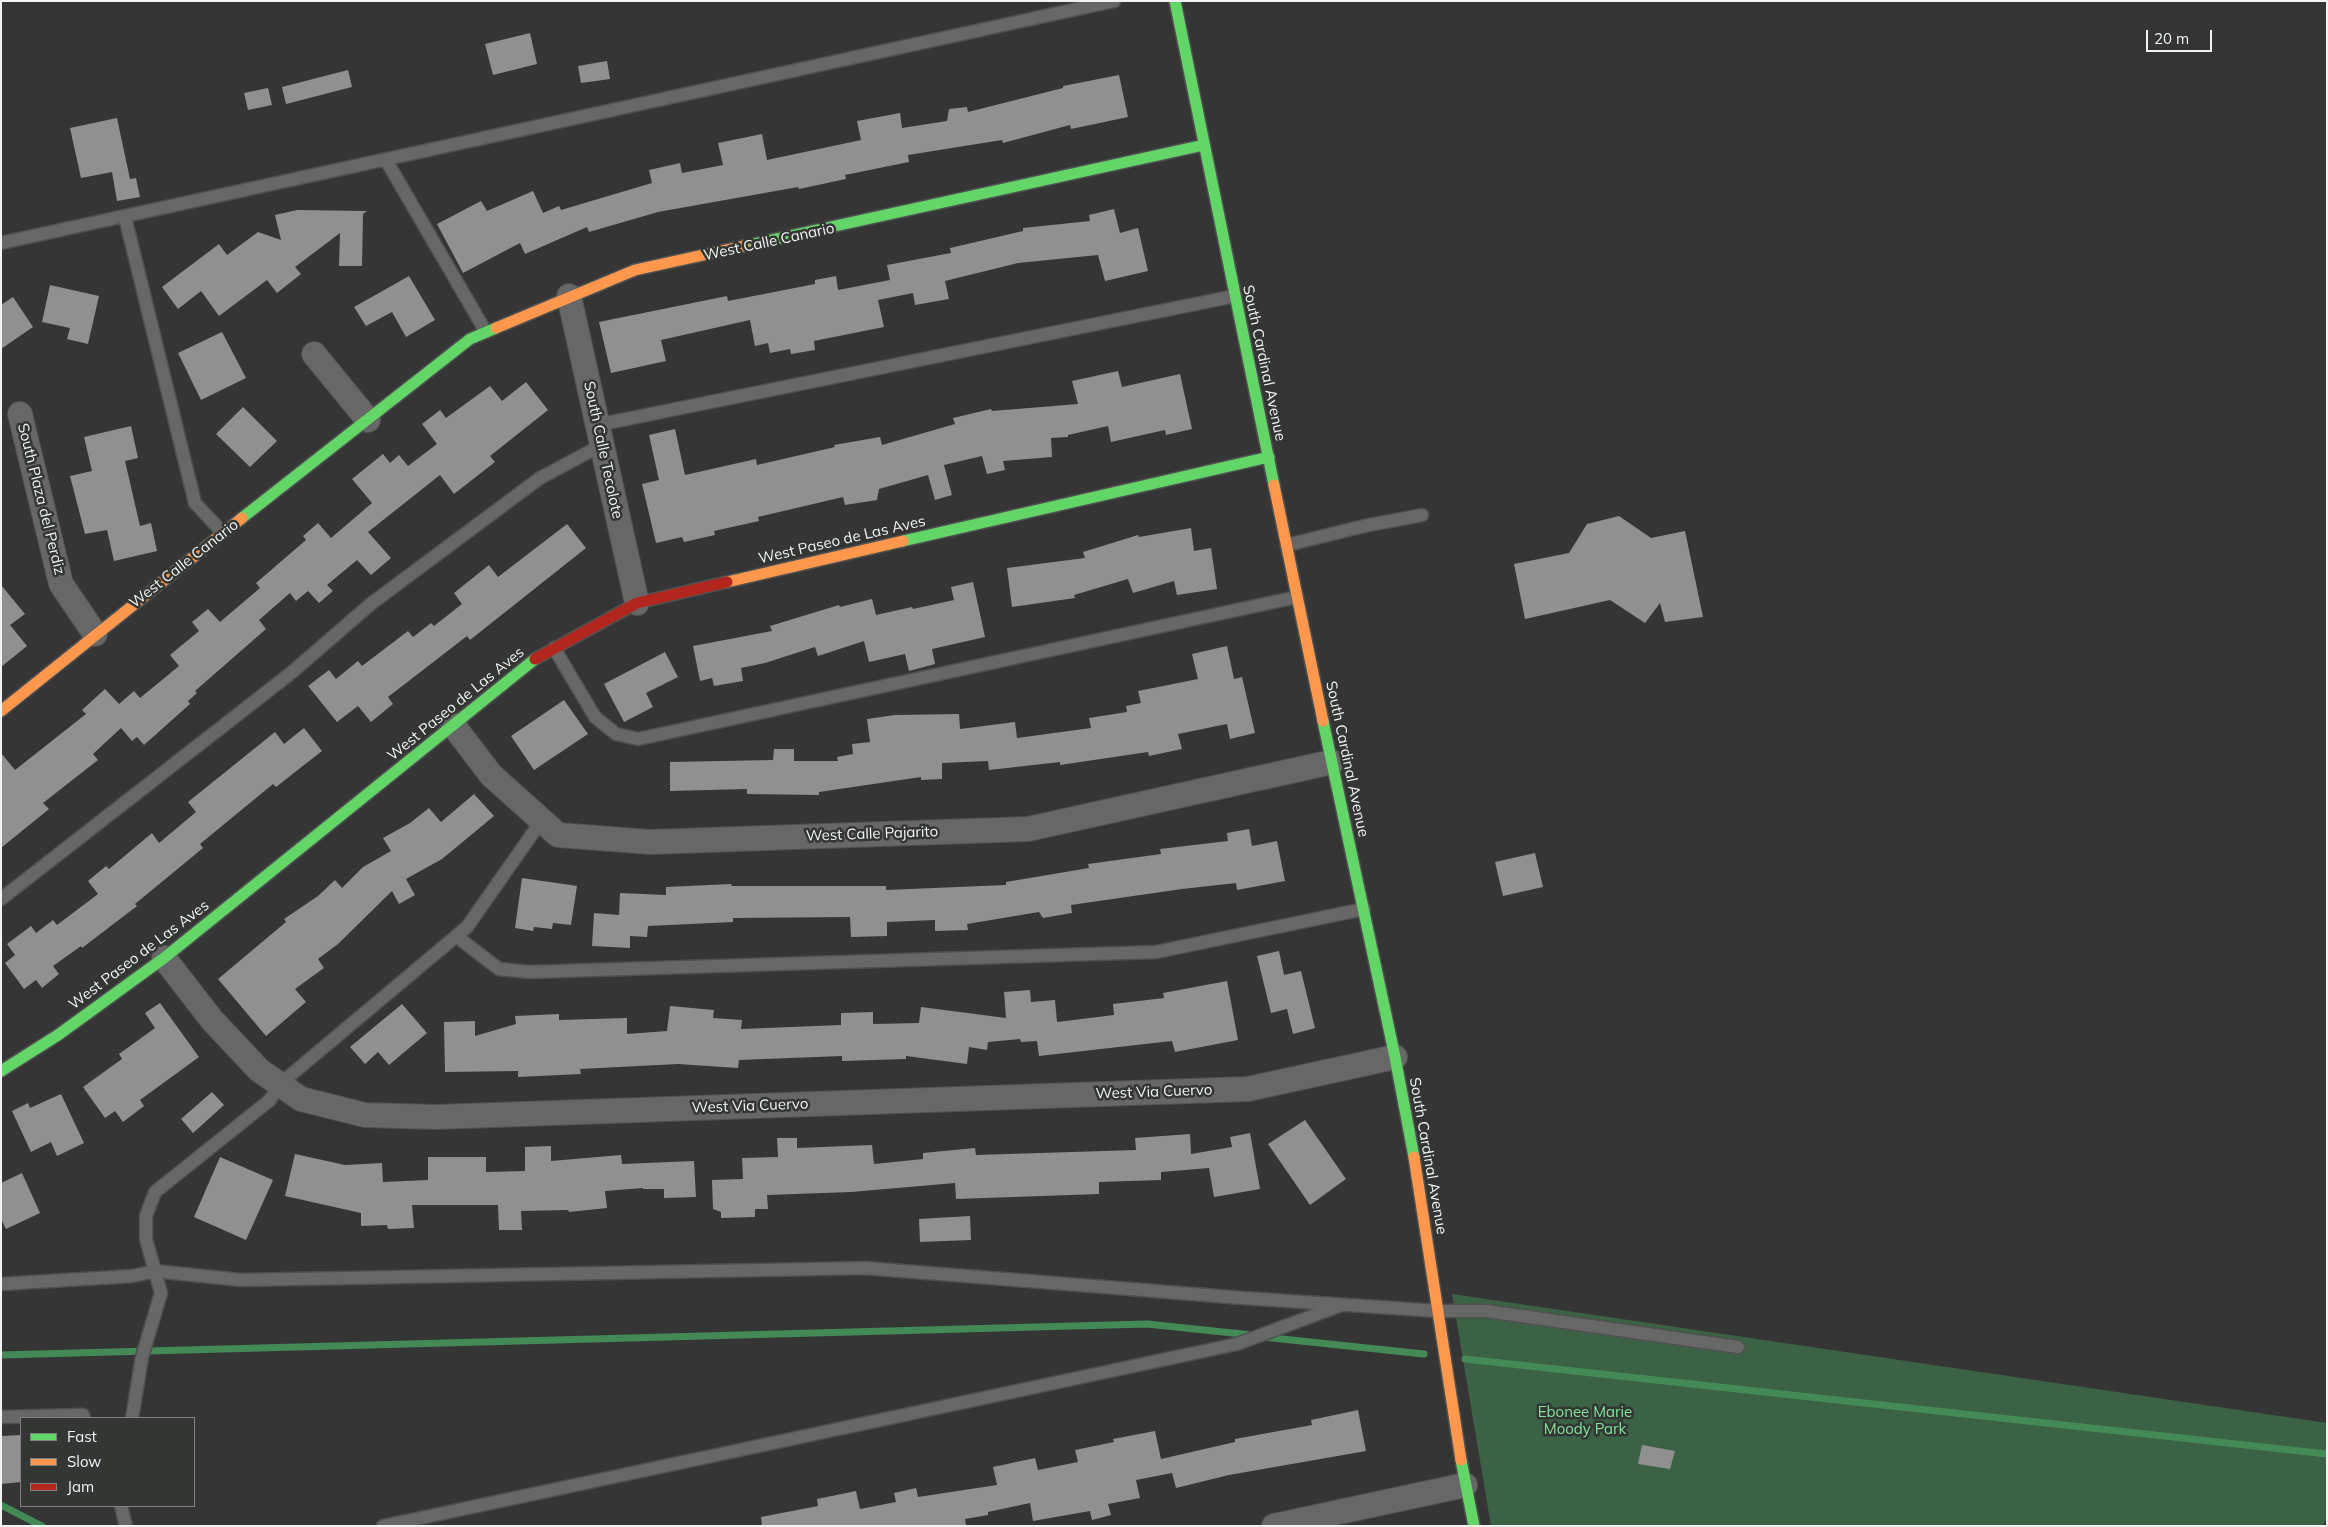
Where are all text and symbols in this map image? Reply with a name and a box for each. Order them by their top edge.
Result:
scale bar [2148,20,2214,52]
text: 20 m [2154,29,2189,48]
street label: West Calle Canario [702,219,836,265]
street label: South Cardinal Avenue [1239,283,1289,443]
street label: South Calle Tecolote [580,380,626,520]
street label: South Plaza del Perdiz [13,421,69,577]
street label: West Paseo de Las Aves [757,512,927,568]
street label: West Calle Canario [126,516,242,612]
street label: West Paseo de Las Aves [384,643,528,765]
street label: South Cardinal Avenue [1322,679,1372,839]
street label: West Calle Pajarito [806,823,938,845]
street label: West Paseo de Las Aves [65,896,213,1014]
street label: South Cardinal Avenue [1405,1076,1451,1236]
street label: West Via Cuervo [1095,1081,1213,1103]
street label: West Via Cuervo [691,1095,809,1117]
park label: Ebonee Marie Moody Park [1538,1403,1632,1438]
legend [20,1417,195,1507]
text: Fast [67,1427,97,1446]
text: Slow [67,1452,101,1471]
text: Jam [67,1477,94,1496]

